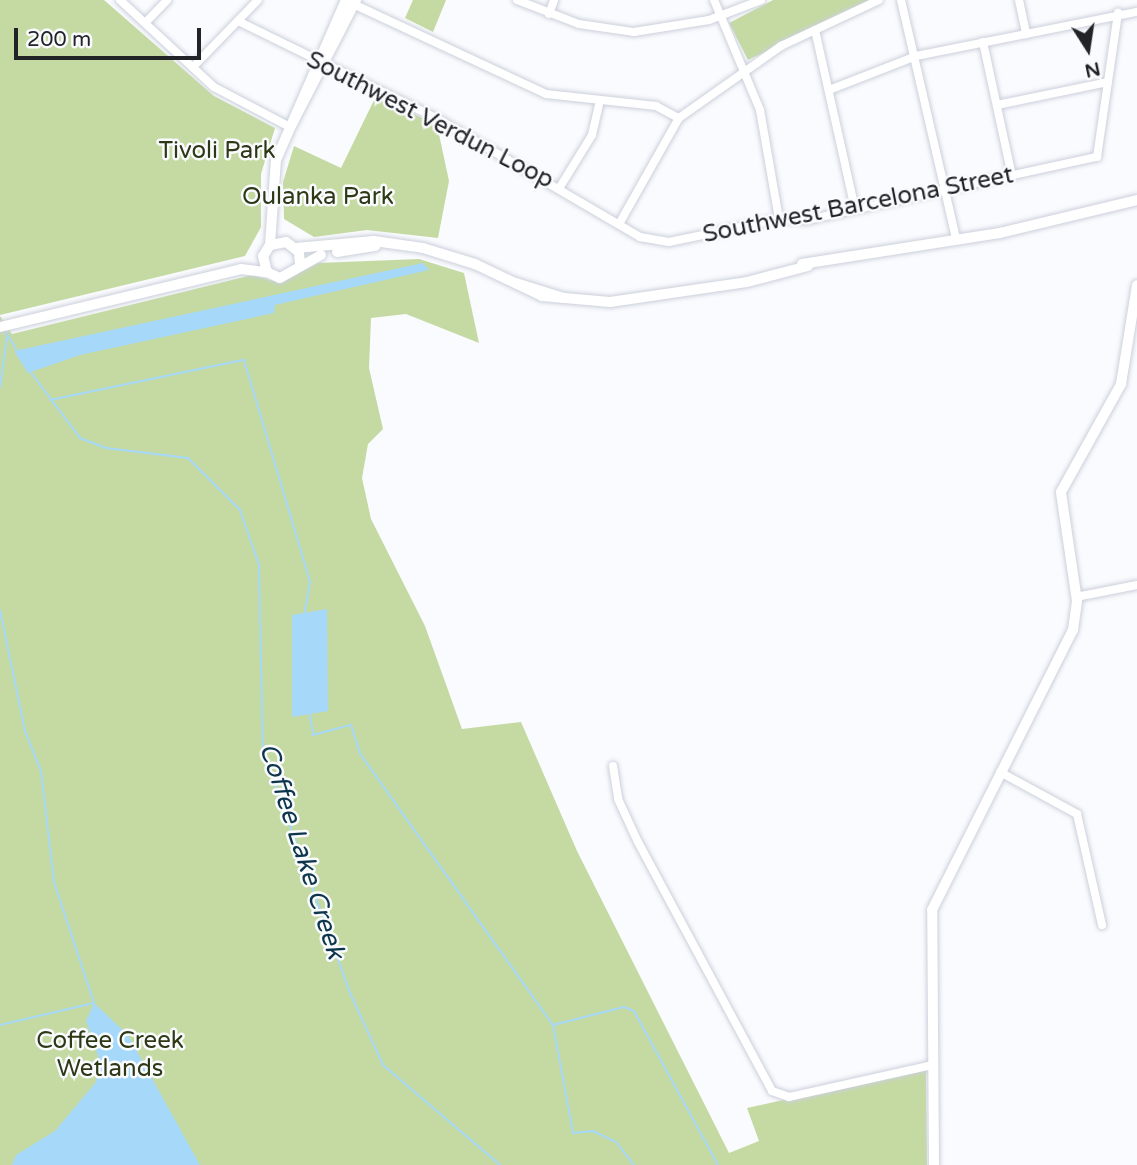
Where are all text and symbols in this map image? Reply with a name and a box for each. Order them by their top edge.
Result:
scale bar [18,14,205,58]
north arrow [1053,14,1123,84]
text: 200 m [27,27,91,52]
street label: Southwest Verdun Loop [302,45,558,195]
text: N [1083,57,1102,82]
park label: Tivoli Park [159,137,275,165]
street label: Southwest Barcelona Street [700,161,1016,249]
park label: Oulanka Park [242,183,394,211]
water label: Coffee Lake Creek [252,739,352,963]
park label: Coffee Creek Wetlands [36,1027,184,1083]

